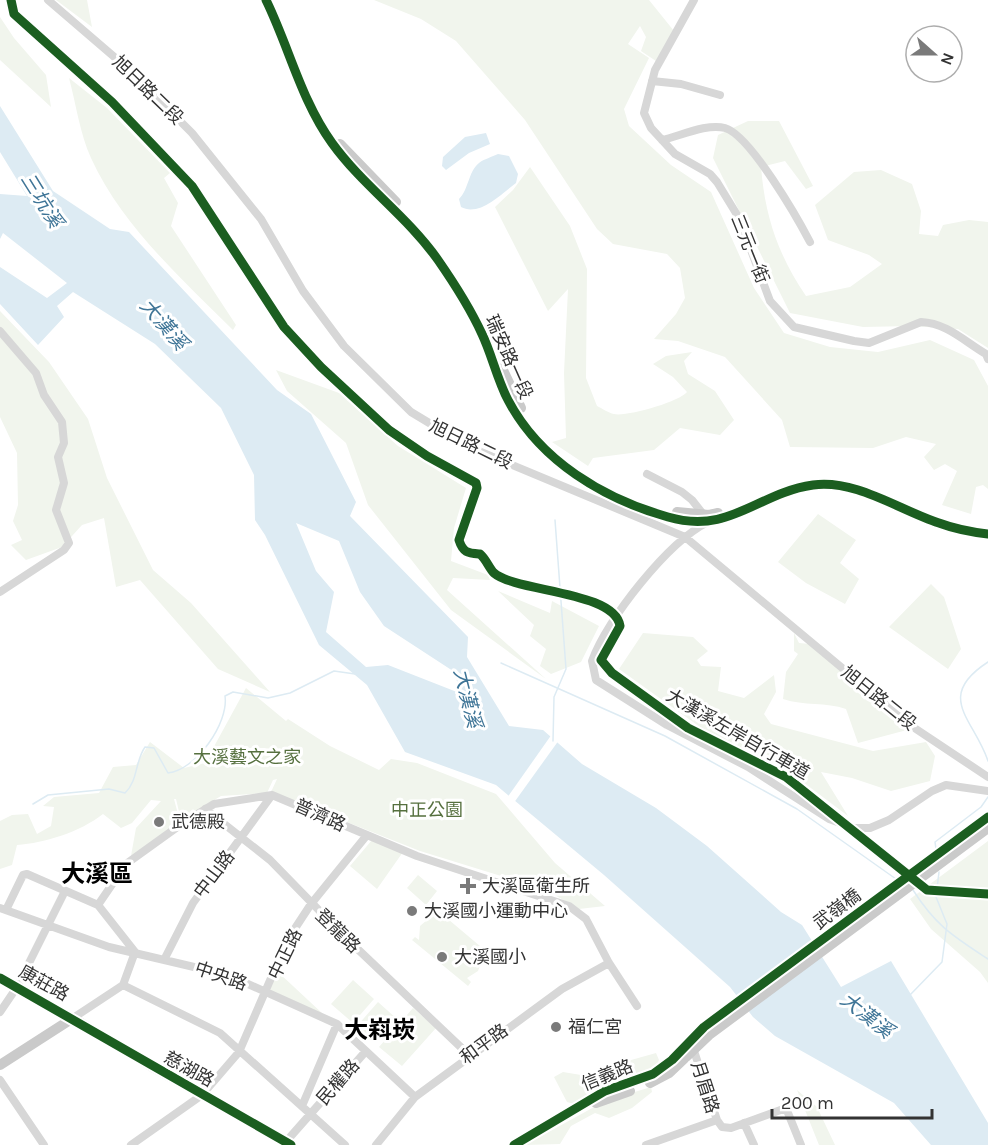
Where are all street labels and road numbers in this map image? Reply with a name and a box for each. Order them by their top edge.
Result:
street label: 旭日路二段 [108,51,188,129]
street label: 三元一街 [726,212,774,286]
street label: 瑞安路一段 [481,311,537,403]
street label: 旭日路二段 [426,414,516,474]
street label: 旭日路二段 [837,661,921,735]
street label: 大漢溪左岸自行車道 [662,684,814,784]
street label: 普濟路 [291,794,349,836]
street label: 中山路 [189,846,239,902]
street label: 武嶺橋 [809,884,865,934]
street label: 登龍路 [311,904,365,958]
street label: 中正路 [263,925,307,983]
street label: 中央路 [192,957,250,995]
street label: 康莊路 [15,960,73,1006]
street label: 和平路 [456,1019,512,1069]
street label: 慈湖路 [160,1046,218,1092]
street label: 民權路 [312,1054,364,1110]
street label: 信義路 [578,1055,636,1095]
street label: 月眉路 [686,1058,724,1116]

